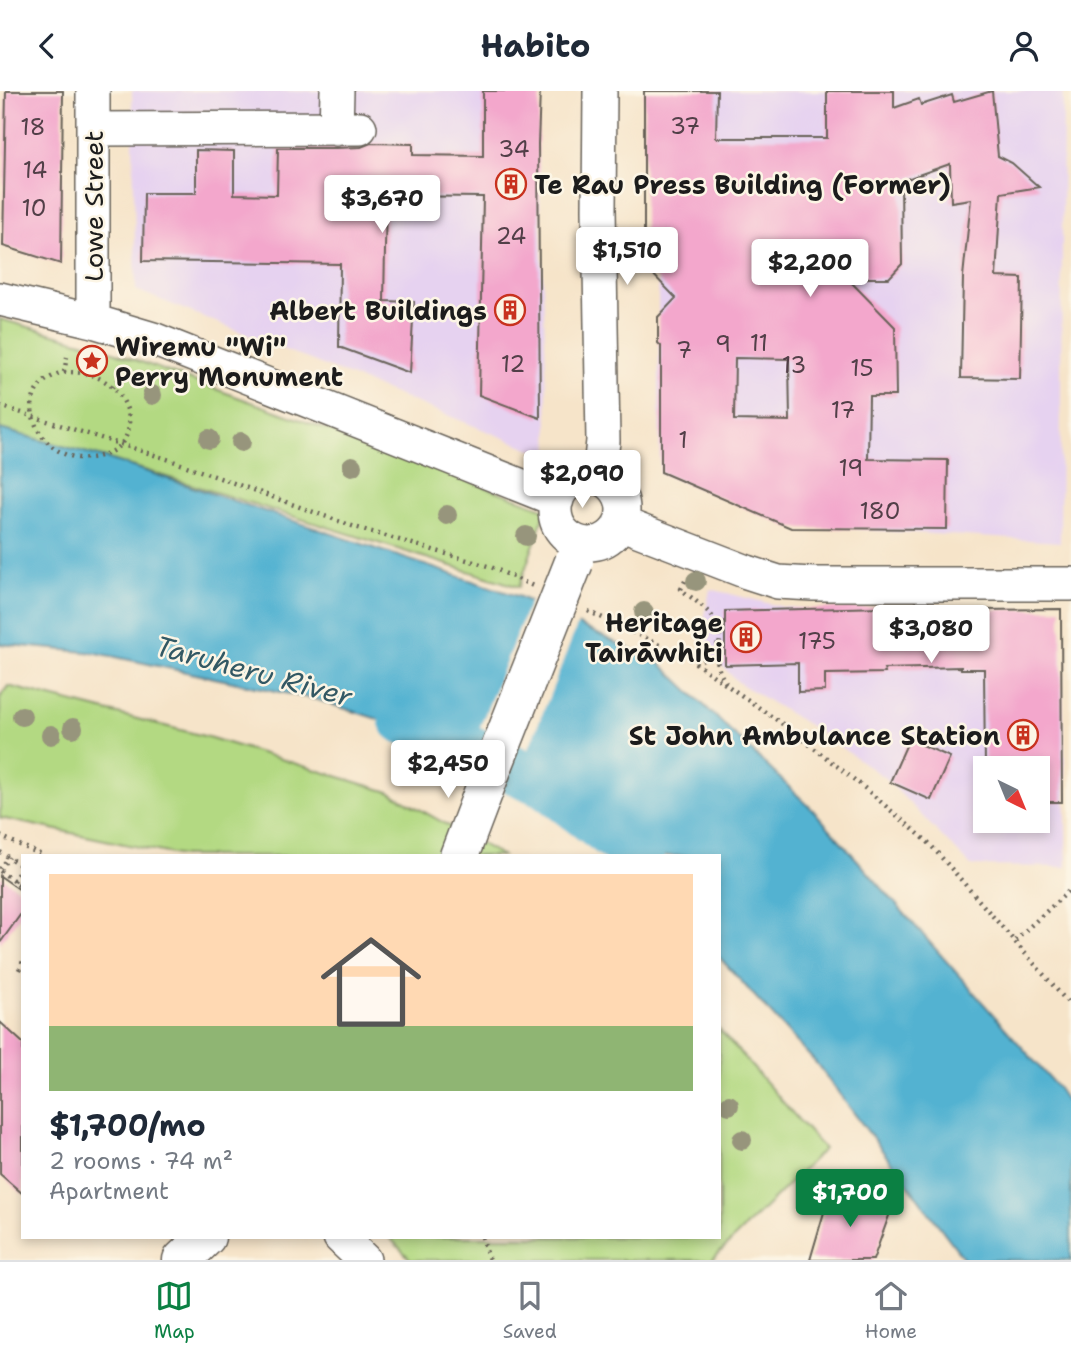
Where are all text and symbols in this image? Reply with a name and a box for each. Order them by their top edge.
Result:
text: Habito [480,24,591,67]
icon: back [28,27,66,65]
icon: person [1005,27,1043,65]
house number: 37 [670,111,700,141]
house number: 18 [20,112,46,142]
street label: Lowe Street [76,130,111,282]
house number: 34 [498,134,530,164]
house number: 14 [23,155,47,185]
building icon: Te Rau Press Building (Former) [494,167,528,201]
place label: Te Rau Press Building (Former) [534,167,951,202]
pin: $3,670 [325,176,439,235]
text: $3,670 [340,183,424,213]
house number: 10 [21,193,47,223]
house number: 24 [496,221,526,251]
pin: $1,510 [570,227,684,287]
text: $1,510 [592,235,662,265]
pin: $2,200 [753,239,867,299]
text: $2,200 [767,247,853,277]
place label: Albert Buildings [269,293,487,328]
building icon: Albert Buildings [493,293,527,327]
house number: 11 [750,328,768,358]
place label: Wiremu "Wi" Perry Monument [115,329,343,394]
house number: 9 [715,329,731,359]
house number: 7 [676,335,692,365]
place icon: Wiremu "Wi" Perry Monument [75,344,109,378]
house number: 12 [501,349,525,379]
house number: 13 [782,350,806,380]
house number: 15 [850,353,874,383]
house number: 17 [831,395,855,425]
house number: 1 [678,425,688,455]
pin: $2,090 [525,451,639,510]
house number: 19 [839,453,863,483]
text: $2,090 [540,458,624,488]
house number: 180 [860,496,900,526]
place label: Heritage Tairāwhiti [585,605,723,670]
pin: $3,080 [874,605,988,665]
text: $3,080 [889,613,973,643]
building icon: Heritage Tairāwhiti [729,620,763,654]
water label: Taruheru River [151,626,357,716]
house number: 175 [798,626,836,656]
place label: St John Ambulance Station [629,718,1000,753]
building icon: St John Ambulance Station [1006,718,1040,752]
pin: $2,450 [391,741,505,800]
text: $2,450 [407,748,489,778]
north arrow [973,756,1050,833]
map controls [973,756,1050,833]
icon: home [308,919,434,1045]
text: $1,700/mo [49,1105,206,1146]
text: 2 rooms · 74 m² [49,1146,233,1176]
pin: $1,700 [793,1169,907,1229]
text: Apartment [49,1176,169,1206]
text: $1,700 [812,1177,888,1207]
tab: Map [154,1277,195,1344]
tab: Saved [503,1277,557,1344]
tab: Home [865,1277,917,1344]

